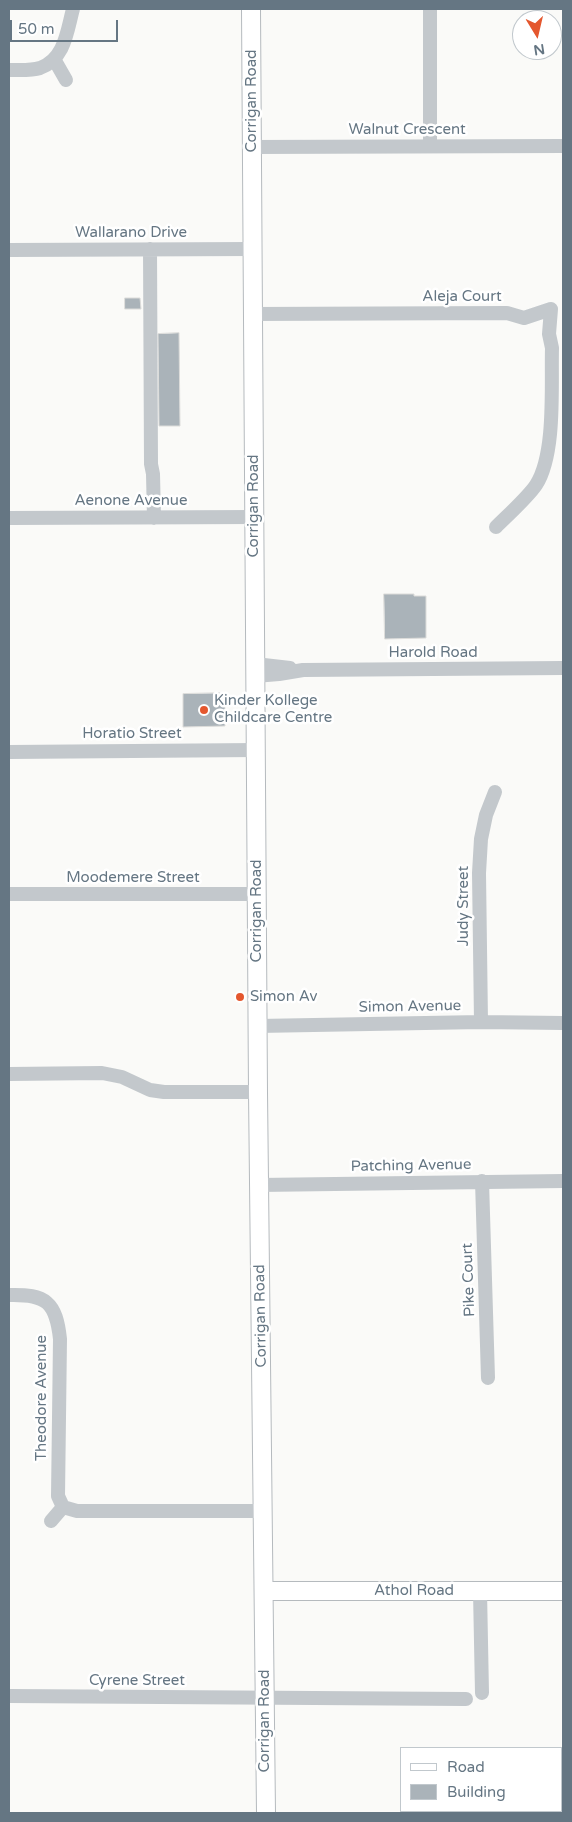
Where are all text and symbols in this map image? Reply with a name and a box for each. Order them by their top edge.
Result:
scale bar [12,10,120,42]
north arrow [512,10,562,60]
text: 50 m [18,20,55,38]
text: N [532,40,546,59]
street label: Corrigan Road [243,49,261,153]
street label: Walnut Crescent [348,121,466,139]
street label: Wallarano Drive [75,224,187,242]
street label: Aleja Court [422,288,502,306]
street label: Corrigan Road [245,454,263,558]
street label: Aenone Avenue [75,492,187,510]
street label: Harold Road [388,644,478,662]
place label: Kinder Kollege Childcare Centre [214,692,332,727]
marker: Kinder Kollege Childcare Centre [198,704,210,716]
street label: Horatio Street [82,725,182,743]
street label: Corrigan Road [248,859,266,963]
street label: Judy Street [455,866,473,946]
street label: Moodemere Street [66,869,200,887]
place label: Simon Av [250,988,317,1006]
marker: Simon Av [234,991,246,1003]
street label: Simon Avenue [359,997,461,1017]
street label: Patching Avenue [351,1156,471,1176]
street label: Pike Court [459,1243,479,1317]
street label: Corrigan Road [251,1264,271,1368]
street label: Theodore Avenue [33,1335,51,1461]
street label: Athol Road [374,1582,454,1600]
street label: Corrigan Road [256,1669,274,1773]
street label: Cyrene Street [89,1672,185,1690]
legend [400,1747,562,1812]
text: Road [447,1758,485,1776]
text: Building [447,1783,506,1801]

